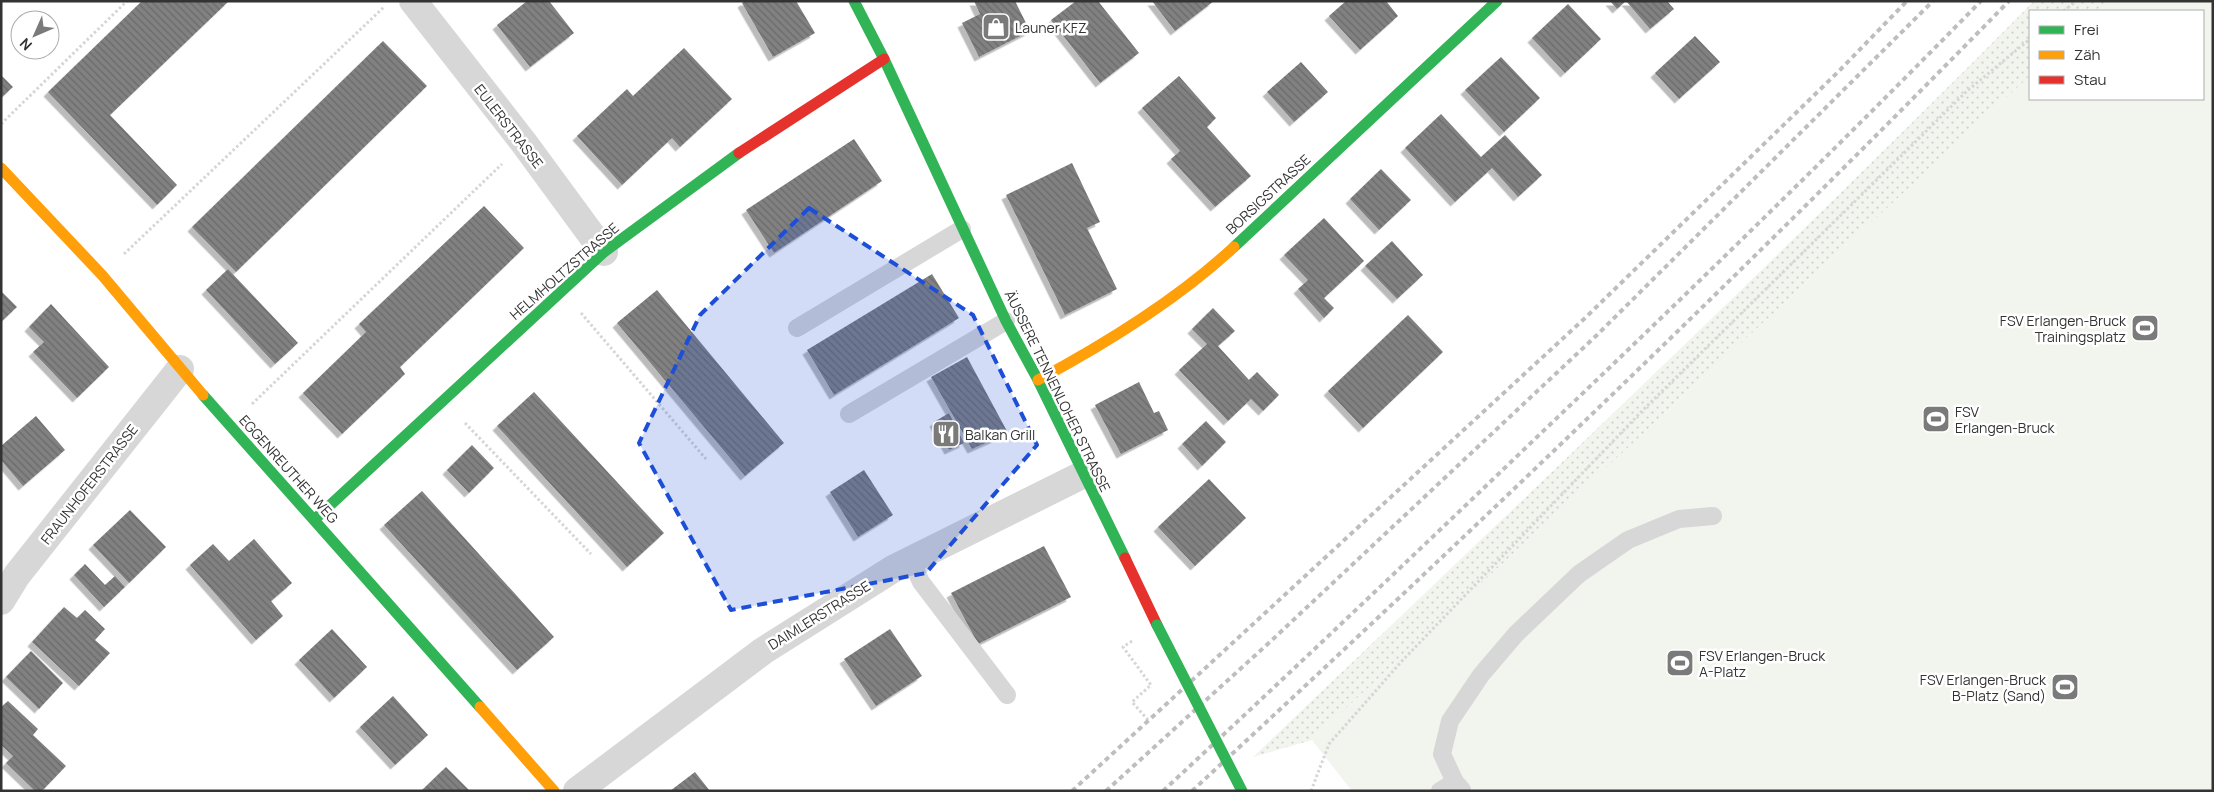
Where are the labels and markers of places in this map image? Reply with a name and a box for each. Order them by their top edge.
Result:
shop icon: Launer KFZ [981,12,1011,42]
place label: Launer KFZ [1015,18,1087,37]
place label: FSV Erlangen-Bruck Trainingsplatz [2000,311,2127,346]
sports icon: FSV Erlangen-Bruck Trainingsplatz [2130,313,2160,343]
place label: FSV Erlangen-Bruck [1955,402,2056,437]
sports icon: FSV Erlangen-Bruck [1921,404,1951,434]
restaurant icon: Balkan Grill [931,419,961,449]
place label: Balkan Grill [965,425,1035,444]
place label: FSV Erlangen-Bruck A-Platz [1699,646,1826,681]
sports icon: FSV Erlangen-Bruck A-Platz [1665,648,1695,678]
place label: FSV Erlangen-Bruck B-Platz (Sand) [1920,670,2047,705]
sports icon: FSV Erlangen-Bruck B-Platz (Sand) [2050,672,2080,702]

